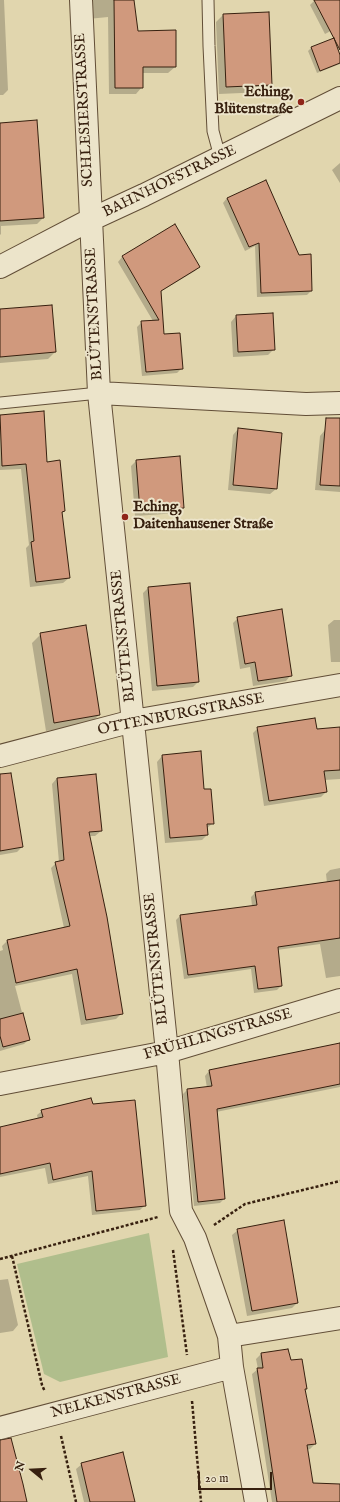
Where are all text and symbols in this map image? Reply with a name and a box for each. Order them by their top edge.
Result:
street label: SCHLESIERSTRASSE [72,33,98,187]
place label: Eching, Blütenstraße [214,84,293,119]
marker: Eching, Blütenstraße [296,97,306,107]
street label: BAHNHOFSTRASSE [100,142,240,222]
street label: BLÜTENSTRASSE [83,247,107,381]
place label: Eching, Daitenhausener Straße [133,499,273,534]
marker: Eching, Daitenhausener Straße [120,512,130,522]
street label: BLÜTENSTRASSE [108,569,140,703]
street label: OTTENBURGSTRASSE [96,690,266,740]
street label: BLÜTENSTRASSE [141,892,173,1026]
street label: FRÜHLINGSTRASSE [142,1005,294,1065]
street label: NELKENSTRASSE [49,1371,183,1423]
north arrow [12,1450,52,1490]
text: N [12,1460,29,1473]
scale bar [200,1464,274,1490]
text: 20 m [205,1471,228,1486]

